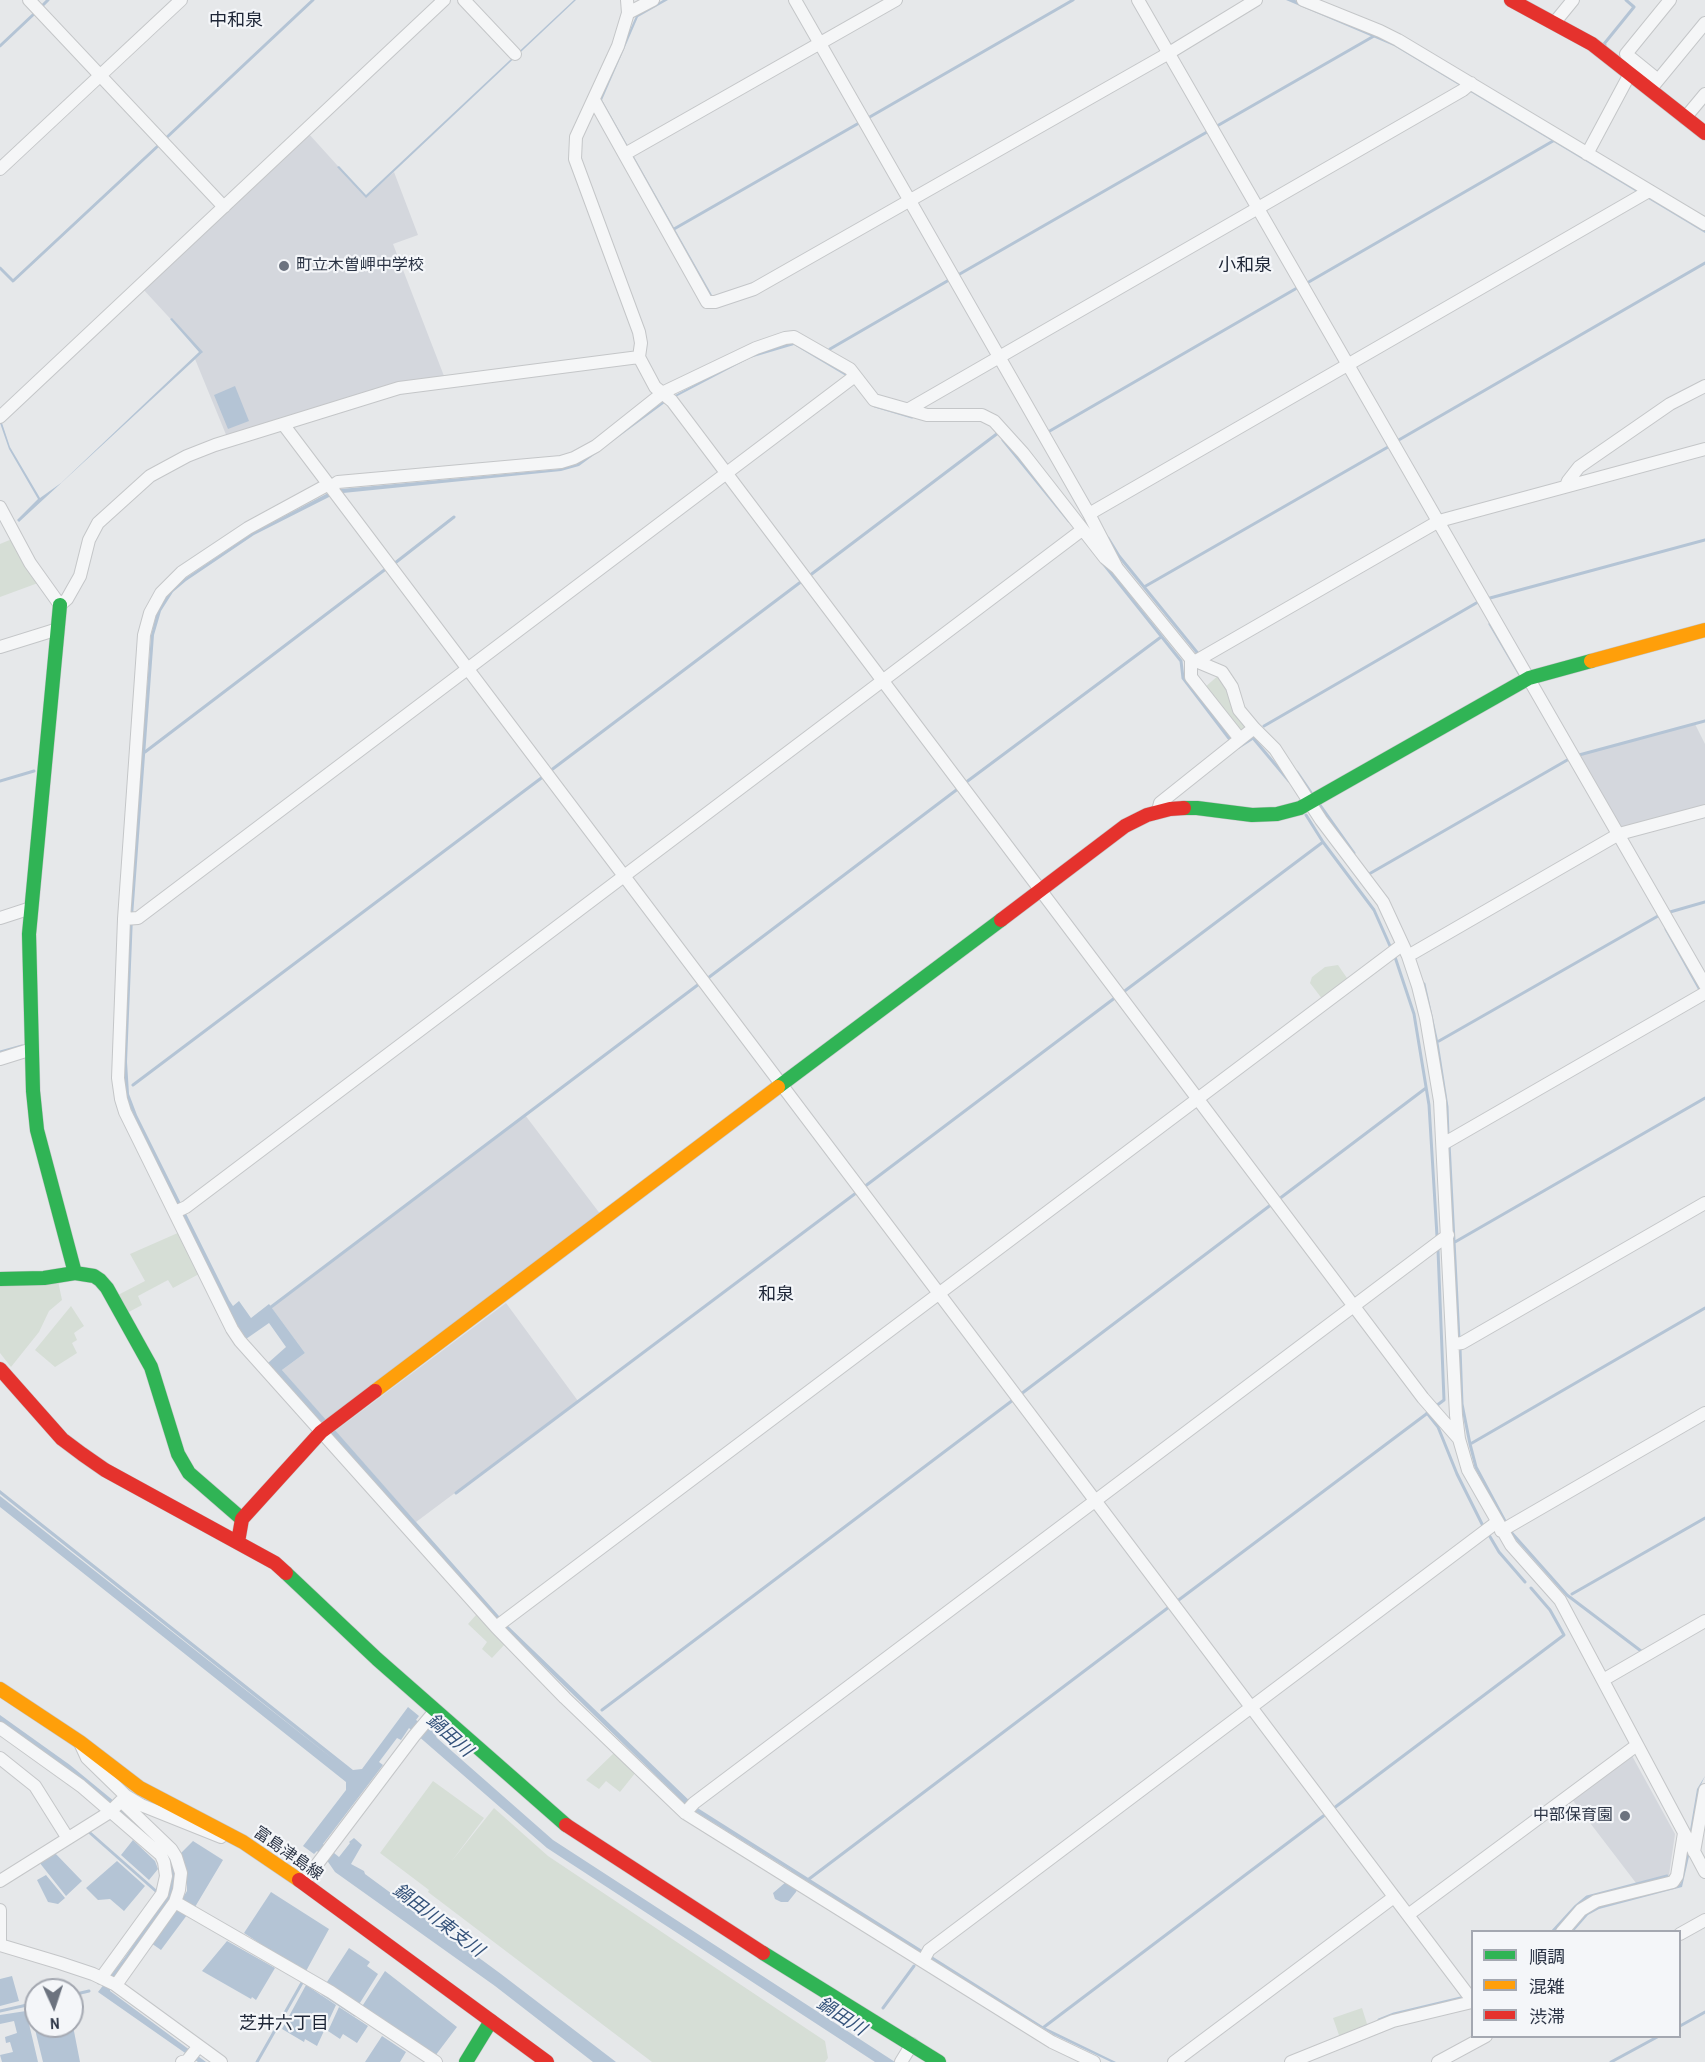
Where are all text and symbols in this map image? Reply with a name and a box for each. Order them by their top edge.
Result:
district label: 中和泉 [209,10,263,32]
district label: 小和泉 [1218,255,1272,277]
place label: 町立木曽岬中学校 [296,256,424,276]
marker: 町立木曽岬中学校 [277,259,291,273]
district label: 和泉 [758,1284,794,1306]
water label: 鍋田川 [422,1710,476,1762]
place label: 中部保育園 [1533,1806,1613,1826]
marker: 中部保育園 [1618,1809,1632,1823]
street label: 富島津島線 [250,1823,326,1885]
water label: 鍋田川東支川 [388,1880,488,1962]
legend [1471,1930,1681,2038]
text: 順調 [1529,1944,1565,1969]
text: 混雑 [1529,1974,1565,1999]
north arrow [24,1978,84,2038]
water label: 鍋田川 [812,1993,870,2041]
text: 渋滞 [1529,2004,1565,2029]
text: N [50,2013,60,2035]
district label: 芝井六丁目 [239,2013,329,2035]

